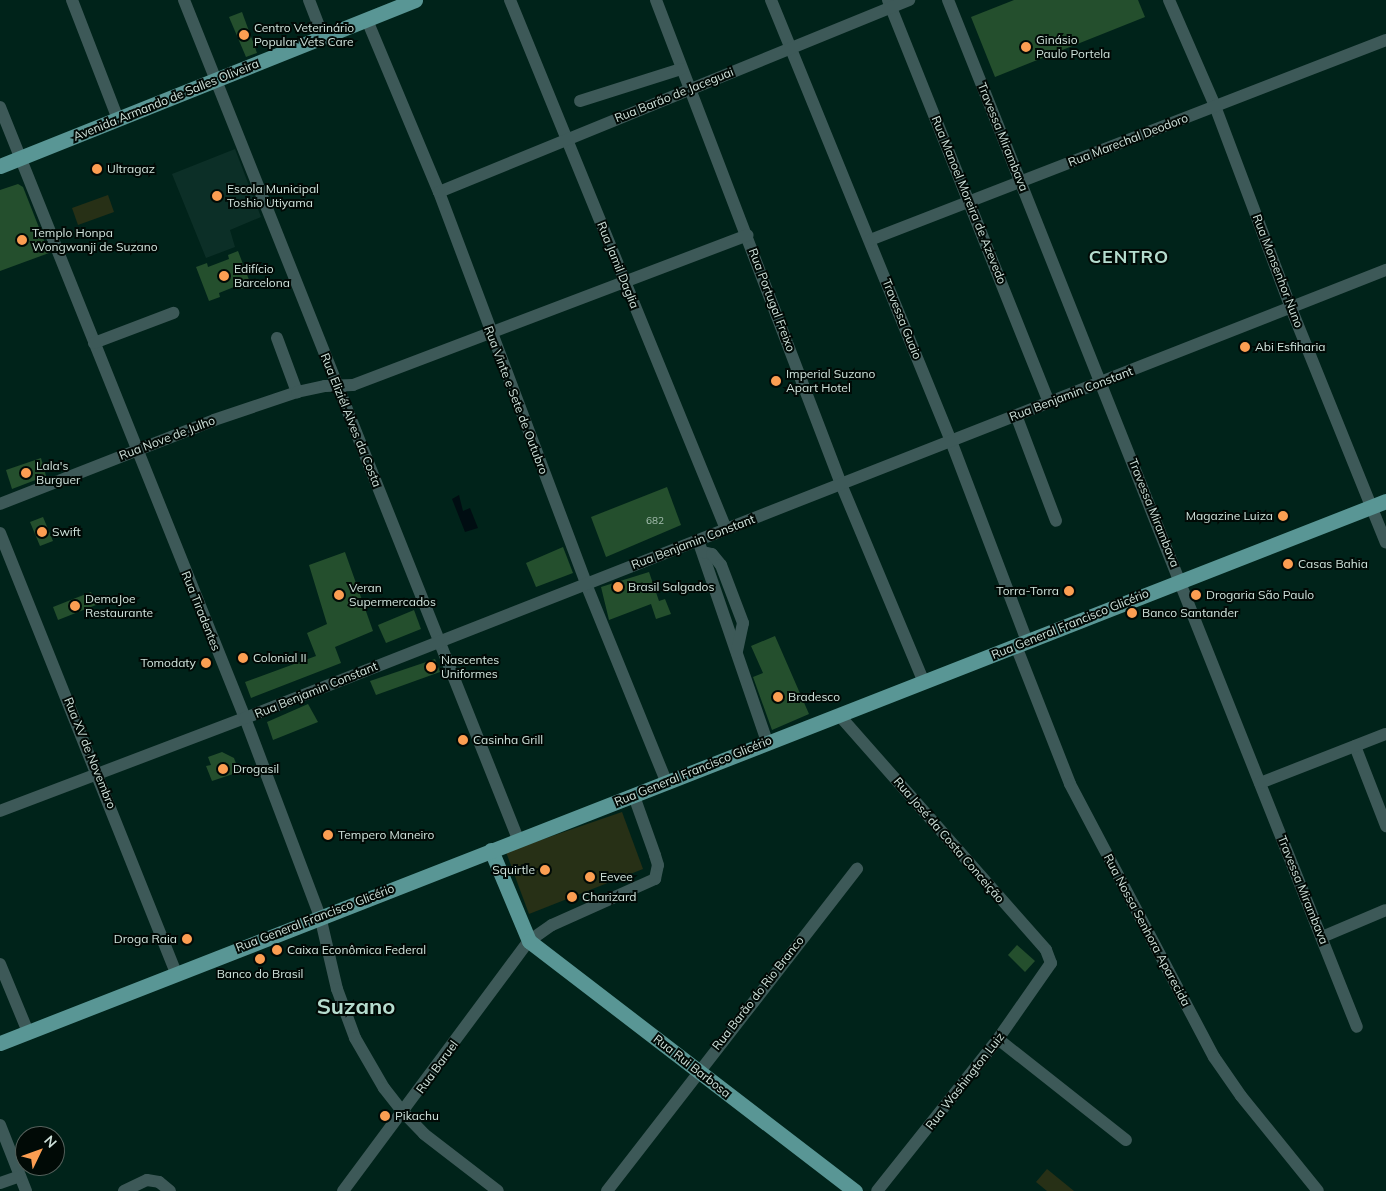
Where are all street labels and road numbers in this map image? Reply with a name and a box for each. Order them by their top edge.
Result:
street label: Avenida Armando de Salles Oliveira [71,56,261,144]
street label: Rua Barão de Jaceguai [612,65,736,125]
street label: Travessa Mirambava [975,81,1031,193]
street label: Rua Marechal Deodoro [1066,110,1190,170]
street label: Rua Manoel Moreira de Azevedo [929,114,1009,286]
street label: Rua Monsenhor Nuno [1250,212,1306,330]
street label: Rua Jamil Daglia [594,219,642,311]
street label: Rua Portugal Freixo [746,246,798,354]
street label: Travessa Guaio [879,277,925,361]
street label: Rua Vinte e Sete de Outubro [481,324,551,476]
street label: Rua Eliziél Alves da Costa [318,351,384,489]
street label: Rua Benjamin Constant [1007,364,1135,424]
street label: Rua Nove de Julho [117,413,217,463]
street label: Travessa Mirambava [1126,457,1182,569]
street label: Rua Benjamin Constant [629,512,757,572]
street label: Rua Tiradentes [178,569,224,653]
street label: Rua General Francisco Glicério [989,586,1151,662]
street label: Rua Benjamin Constant [253,659,379,721]
street label: Rua XV de Novembro [61,695,119,811]
street label: Rua General Francisco Glicério [612,733,774,809]
street label: Rua José da Costa Conceição [891,774,1007,906]
street label: Travessa Mirambava [1275,834,1331,946]
street label: Rua Nossa Senhora Aparecida [1101,851,1193,1009]
street label: Rua General Francisco Glicério [234,881,396,955]
street label: Rua Barão do Rio Branco [709,933,807,1053]
street label: Rua Washington Luiz [923,1030,1007,1132]
street label: Rua Rui Barbosa [651,1031,733,1101]
street label: Rua Baruel [413,1038,461,1096]

